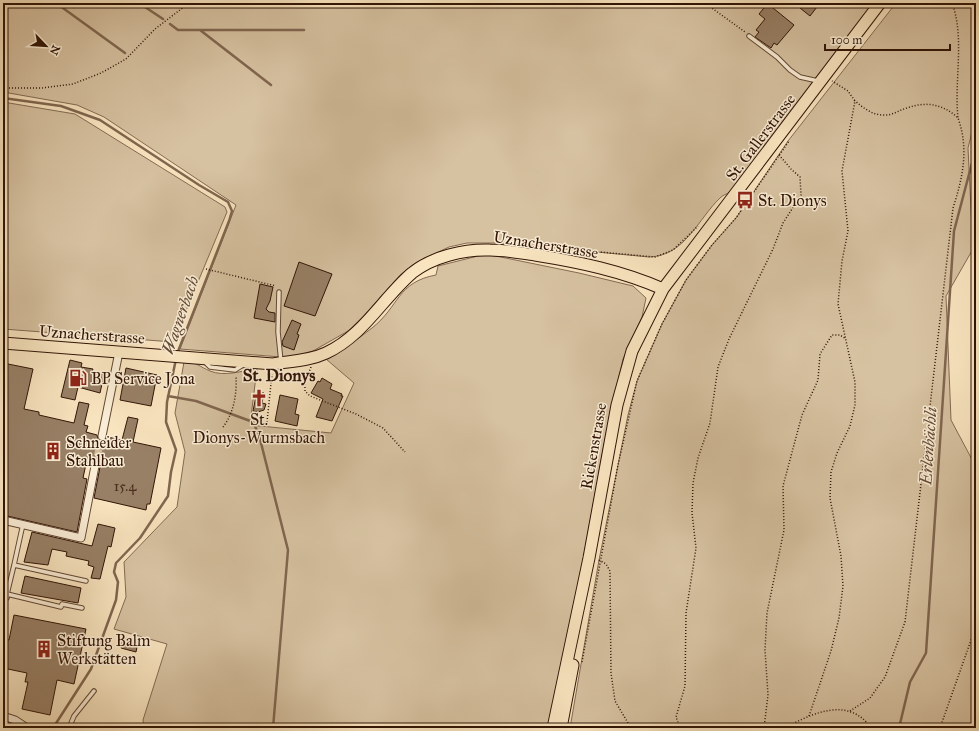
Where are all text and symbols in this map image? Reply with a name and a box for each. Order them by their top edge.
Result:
north arrow [26,26,66,66]
scale bar [825,26,950,52]
text: 100 m [831,33,862,47]
text: N [46,43,62,58]
street label: St. Gallerstrasse [722,90,799,185]
bus stop icon: St. Dionys [735,190,755,210]
place label: St. Dionys [758,191,827,210]
street label: Uznacherstrasse [492,227,600,262]
water label: Wagnerbach [157,273,204,357]
street label: Uznacherstrasse [38,321,146,348]
district label: St. Dionys [243,365,315,386]
fuel station icon: BP Service Jona [68,368,88,388]
place label: BP Service Jona [91,369,195,389]
church icon: St. Dionys-Wurmsbach [249,388,269,408]
street label: Rickenstrasse [577,401,611,491]
water label: Erlenbächli [915,406,942,487]
place label: St. Dionys-Wurmsbach [193,410,325,447]
place label: Schneider Stahlbau [66,433,131,470]
building icon: Schneider Stahlbau [43,441,63,461]
house number: 15.4 [114,478,137,495]
place label: Stiftung Balm Werkstätten [57,631,151,668]
building icon: Stiftung Balm Werkstätten [34,639,54,659]

